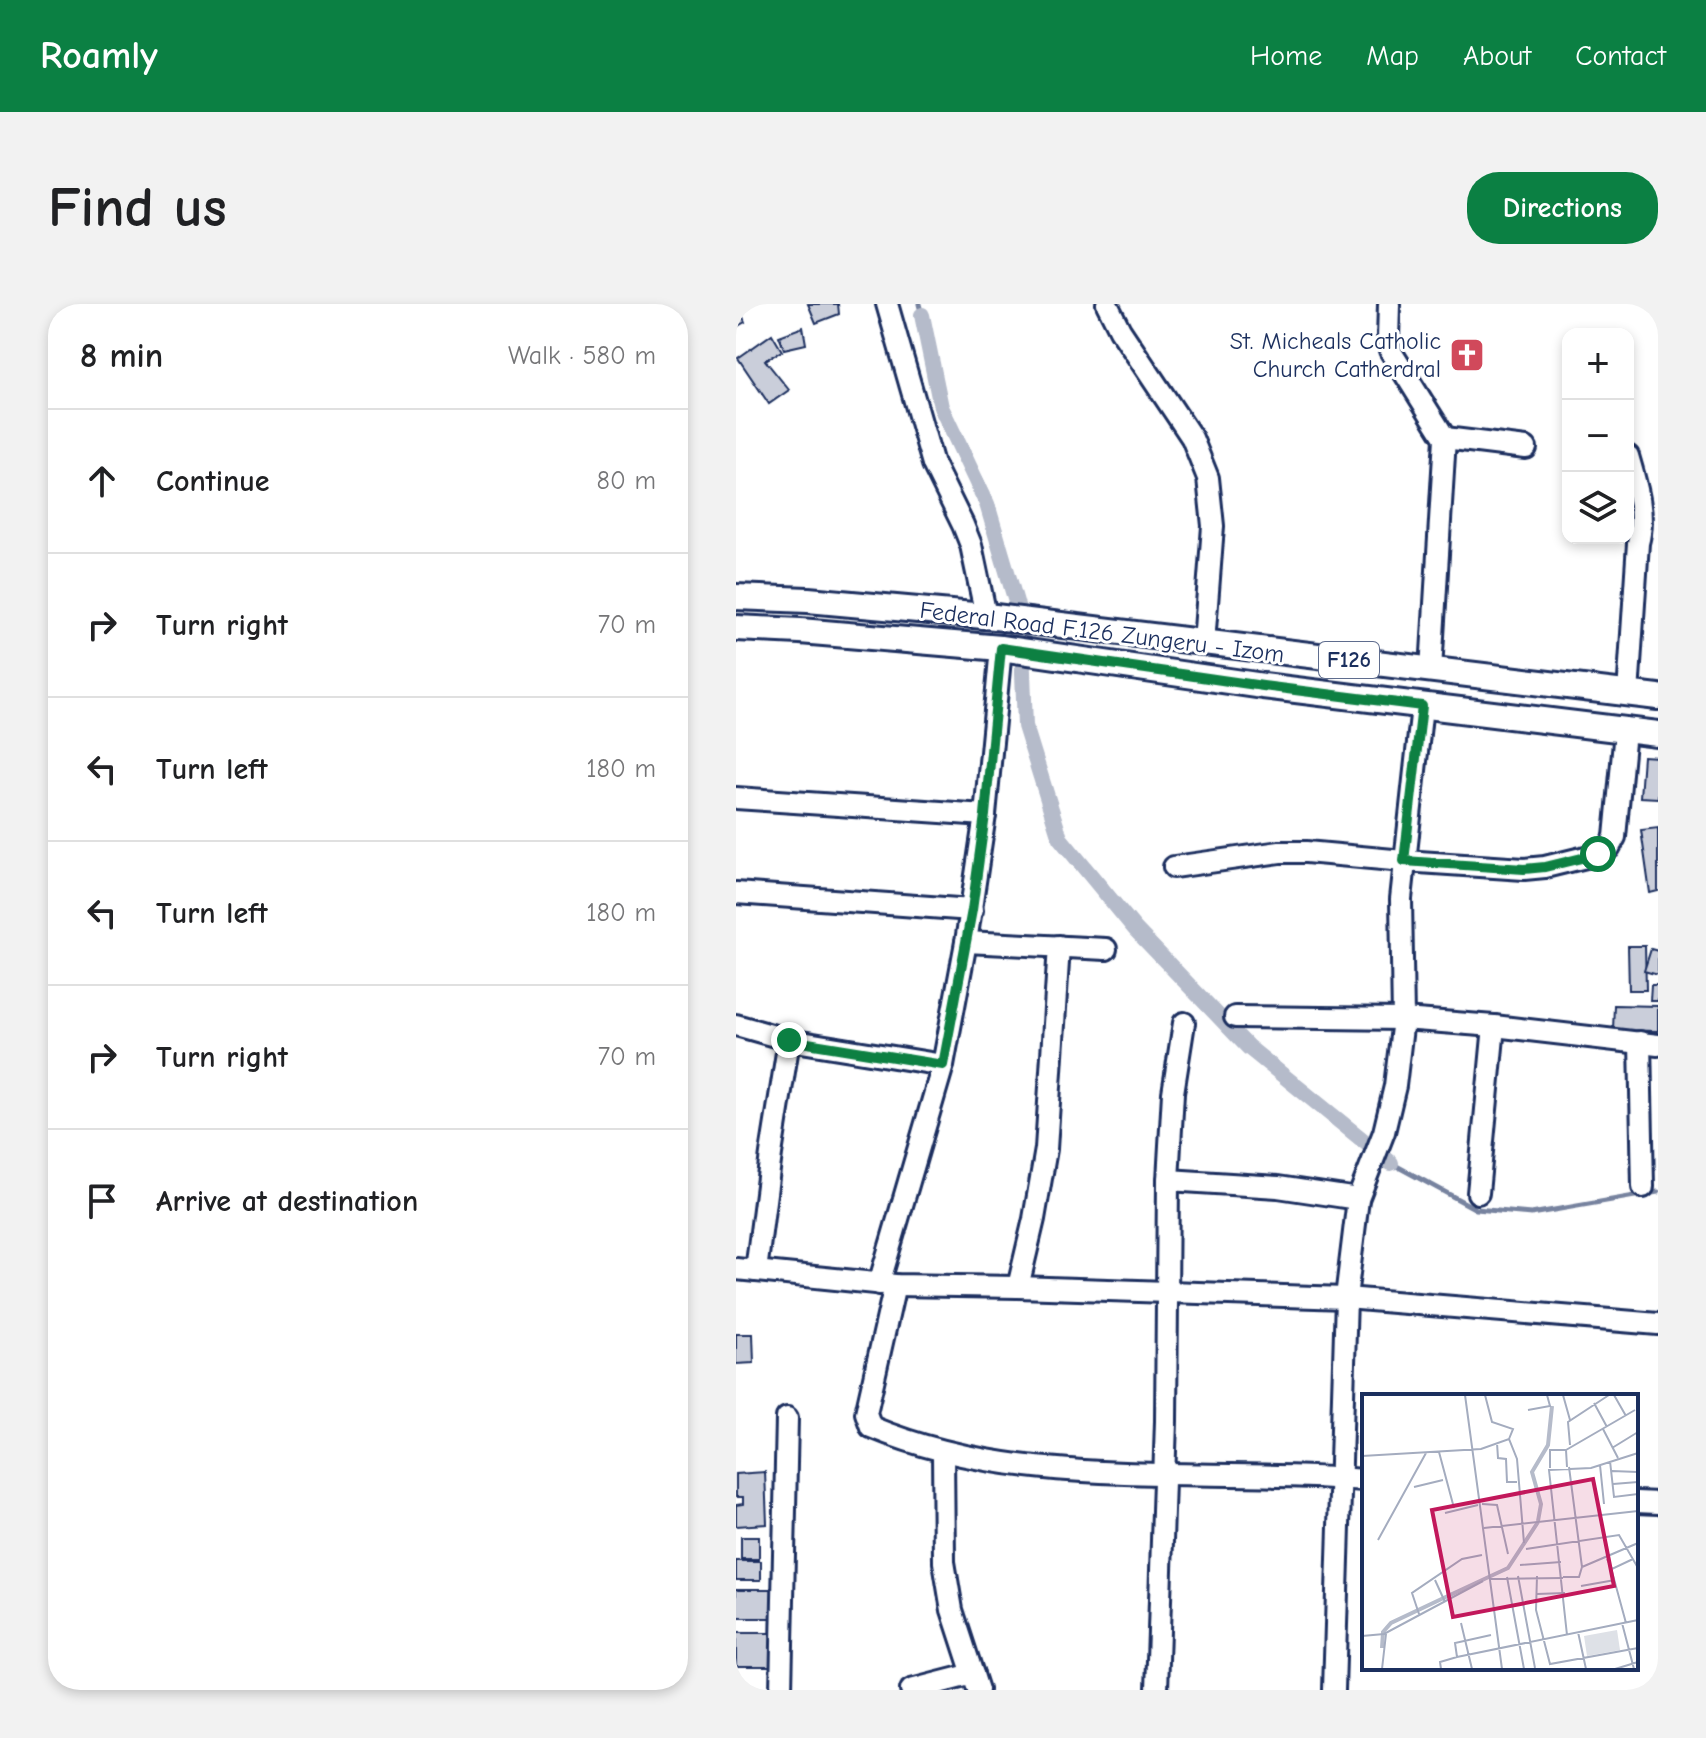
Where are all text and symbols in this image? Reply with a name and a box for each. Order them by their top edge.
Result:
text: Roamly [40,34,158,78]
text: Home [1250,40,1322,72]
text: Map [1366,40,1419,72]
text: About [1463,40,1531,72]
text: Contact [1575,40,1666,72]
button: Directions [1467,172,1658,244]
text: Find us [48,176,227,240]
place label: St. Micheals Catholic Church Catherdral [1230,327,1441,383]
map controls [1562,328,1634,544]
button: + [1562,328,1634,400]
text: 8 min [80,336,163,376]
church icon: St. Micheals Catholic Church Catherdral [1448,336,1486,374]
text: Walk · 580 m [508,341,656,371]
button: − [1562,400,1634,472]
icon: ahead [80,459,124,503]
text: Continue [156,464,270,499]
text: 80 m [597,466,656,496]
button: layers [1562,472,1634,544]
street label: Federal Road F.126 Zungeru - Izom [918,596,1286,668]
icon: right [80,603,124,647]
text: Turn right [156,608,288,643]
text: 70 m [598,610,656,640]
road number: F126 [1319,642,1379,678]
icon: left [80,747,124,791]
text: Turn left [156,752,268,787]
text: 180 m [586,754,656,784]
route start [1580,836,1616,872]
icon: left [80,891,124,935]
text: Turn left [156,896,268,931]
text: 180 m [586,898,656,928]
route end [771,1022,807,1058]
icon: right [80,1035,124,1079]
text: Turn right [156,1040,288,1075]
text: 70 m [598,1042,656,1072]
icon: arrive [80,1179,124,1223]
text: Arrive at destination [156,1184,418,1219]
inset map [1362,1394,1638,1670]

